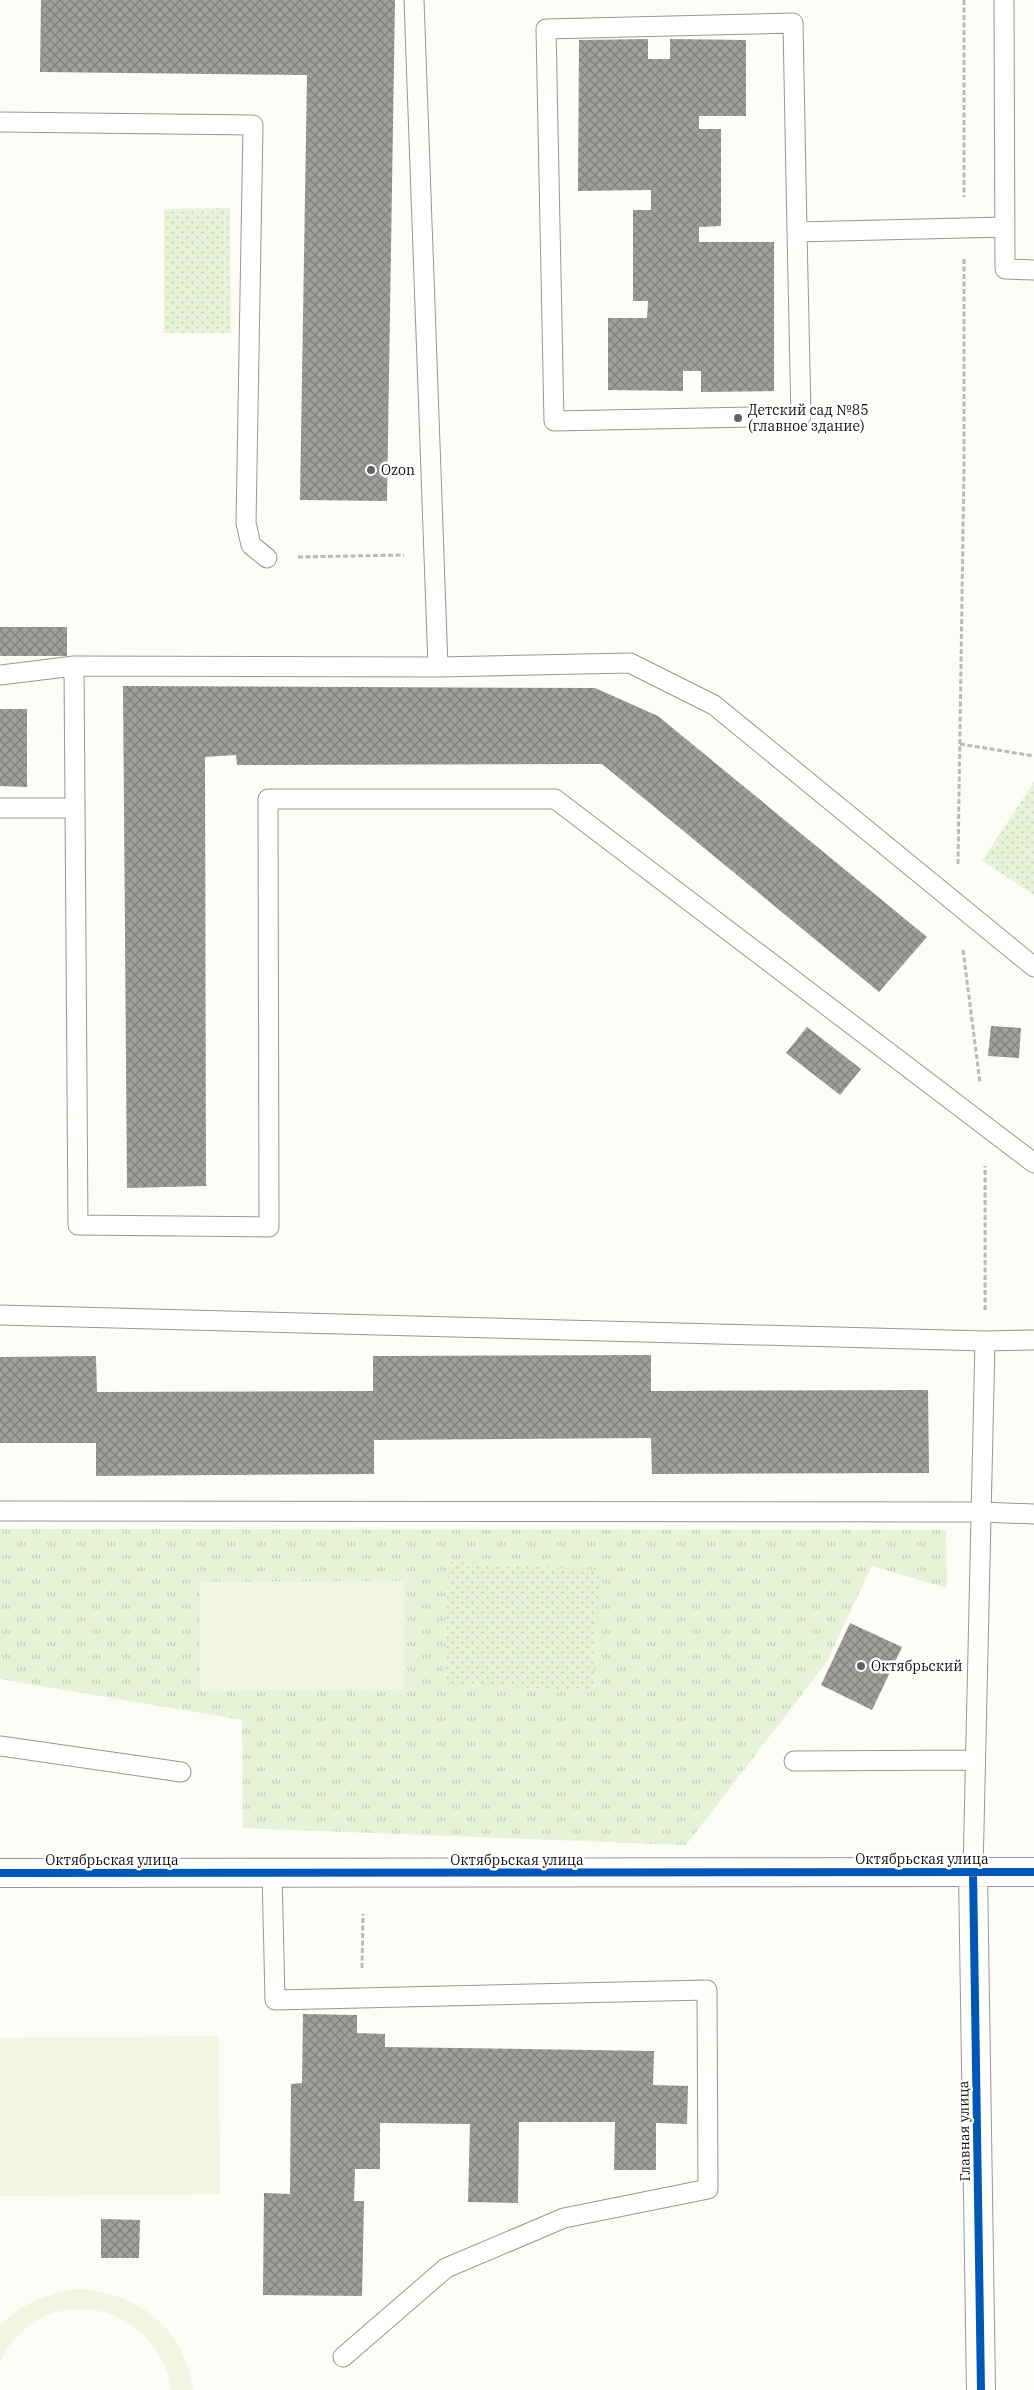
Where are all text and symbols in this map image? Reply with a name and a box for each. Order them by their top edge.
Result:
place label: Детский сад №85 (главное здание) [748,401,869,435]
marker: Детский сад №85 (главное здание) [732,412,744,424]
place label: Ozon [381,461,415,479]
marker: Ozon [365,464,377,476]
place label: Октябрьский [871,1657,962,1675]
marker: Октябрьский [855,1660,867,1672]
street label: Октябрьская улица [855,1850,989,1868]
street label: Октябрьская улица [45,1851,179,1869]
street label: Октябрьская улица [450,1851,584,1869]
street label: Главная улица [954,2080,974,2181]

